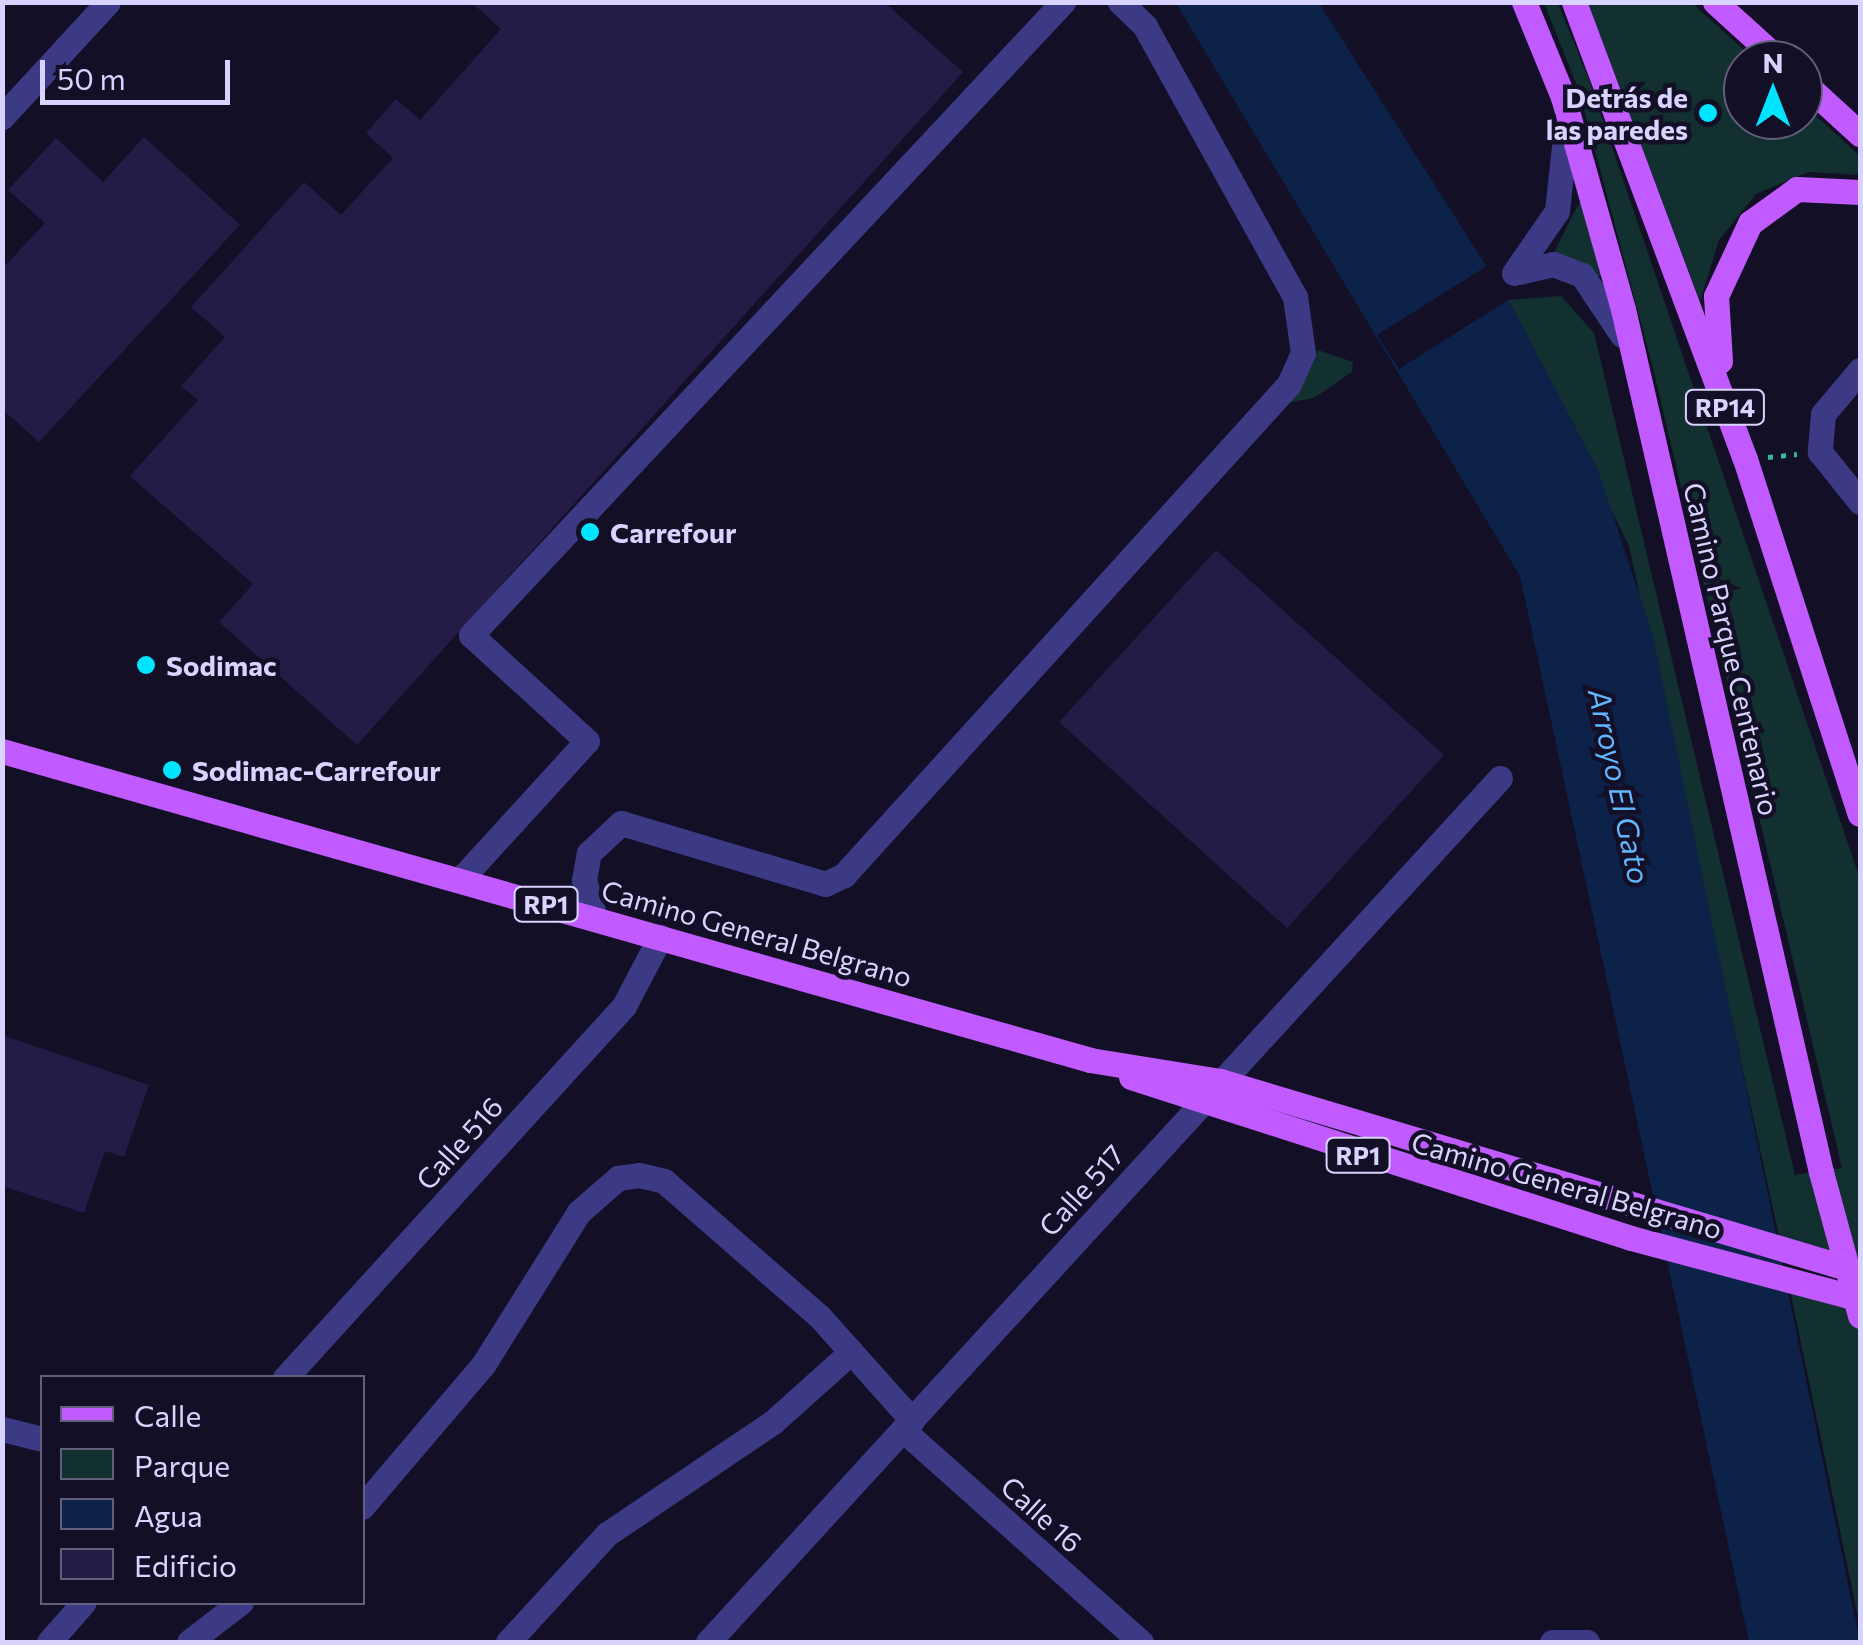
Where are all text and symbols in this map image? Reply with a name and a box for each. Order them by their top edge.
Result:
scale bar [45,40,235,102]
north arrow [1723,40,1823,140]
text: N [1763,45,1784,79]
text: 50 m [57,59,126,96]
place label: Detrás de las paredes [1546,80,1688,146]
marker: Detrás de las paredes [1697,102,1719,124]
road number: RP14 [1682,387,1768,427]
street label: Camino Parque Centenario [1677,479,1787,819]
place label: Carrefour [610,515,736,549]
marker: Carrefour [579,521,601,543]
place label: Sodimac [166,648,276,682]
marker: Sodimac [135,654,157,676]
water label: Arroyo El Gato [1582,685,1658,887]
place label: Sodimac-Carrefour [192,753,441,787]
marker: Sodimac-Carrefour [161,759,183,781]
street label: Camino General Belgrano [598,873,916,993]
road number: RP1 [514,884,578,924]
street label: Calle 516 [409,1090,509,1196]
street label: Camino General Belgrano [1408,1125,1726,1245]
road number: RP1 [1326,1135,1390,1175]
street label: Calle 517 [1031,1138,1131,1242]
legend [40,1375,365,1605]
text: Calle [134,1396,201,1433]
text: Parque [134,1446,230,1483]
street label: Calle 16 [995,1469,1089,1559]
text: Agua [134,1496,203,1533]
text: Edificio [134,1546,237,1583]

